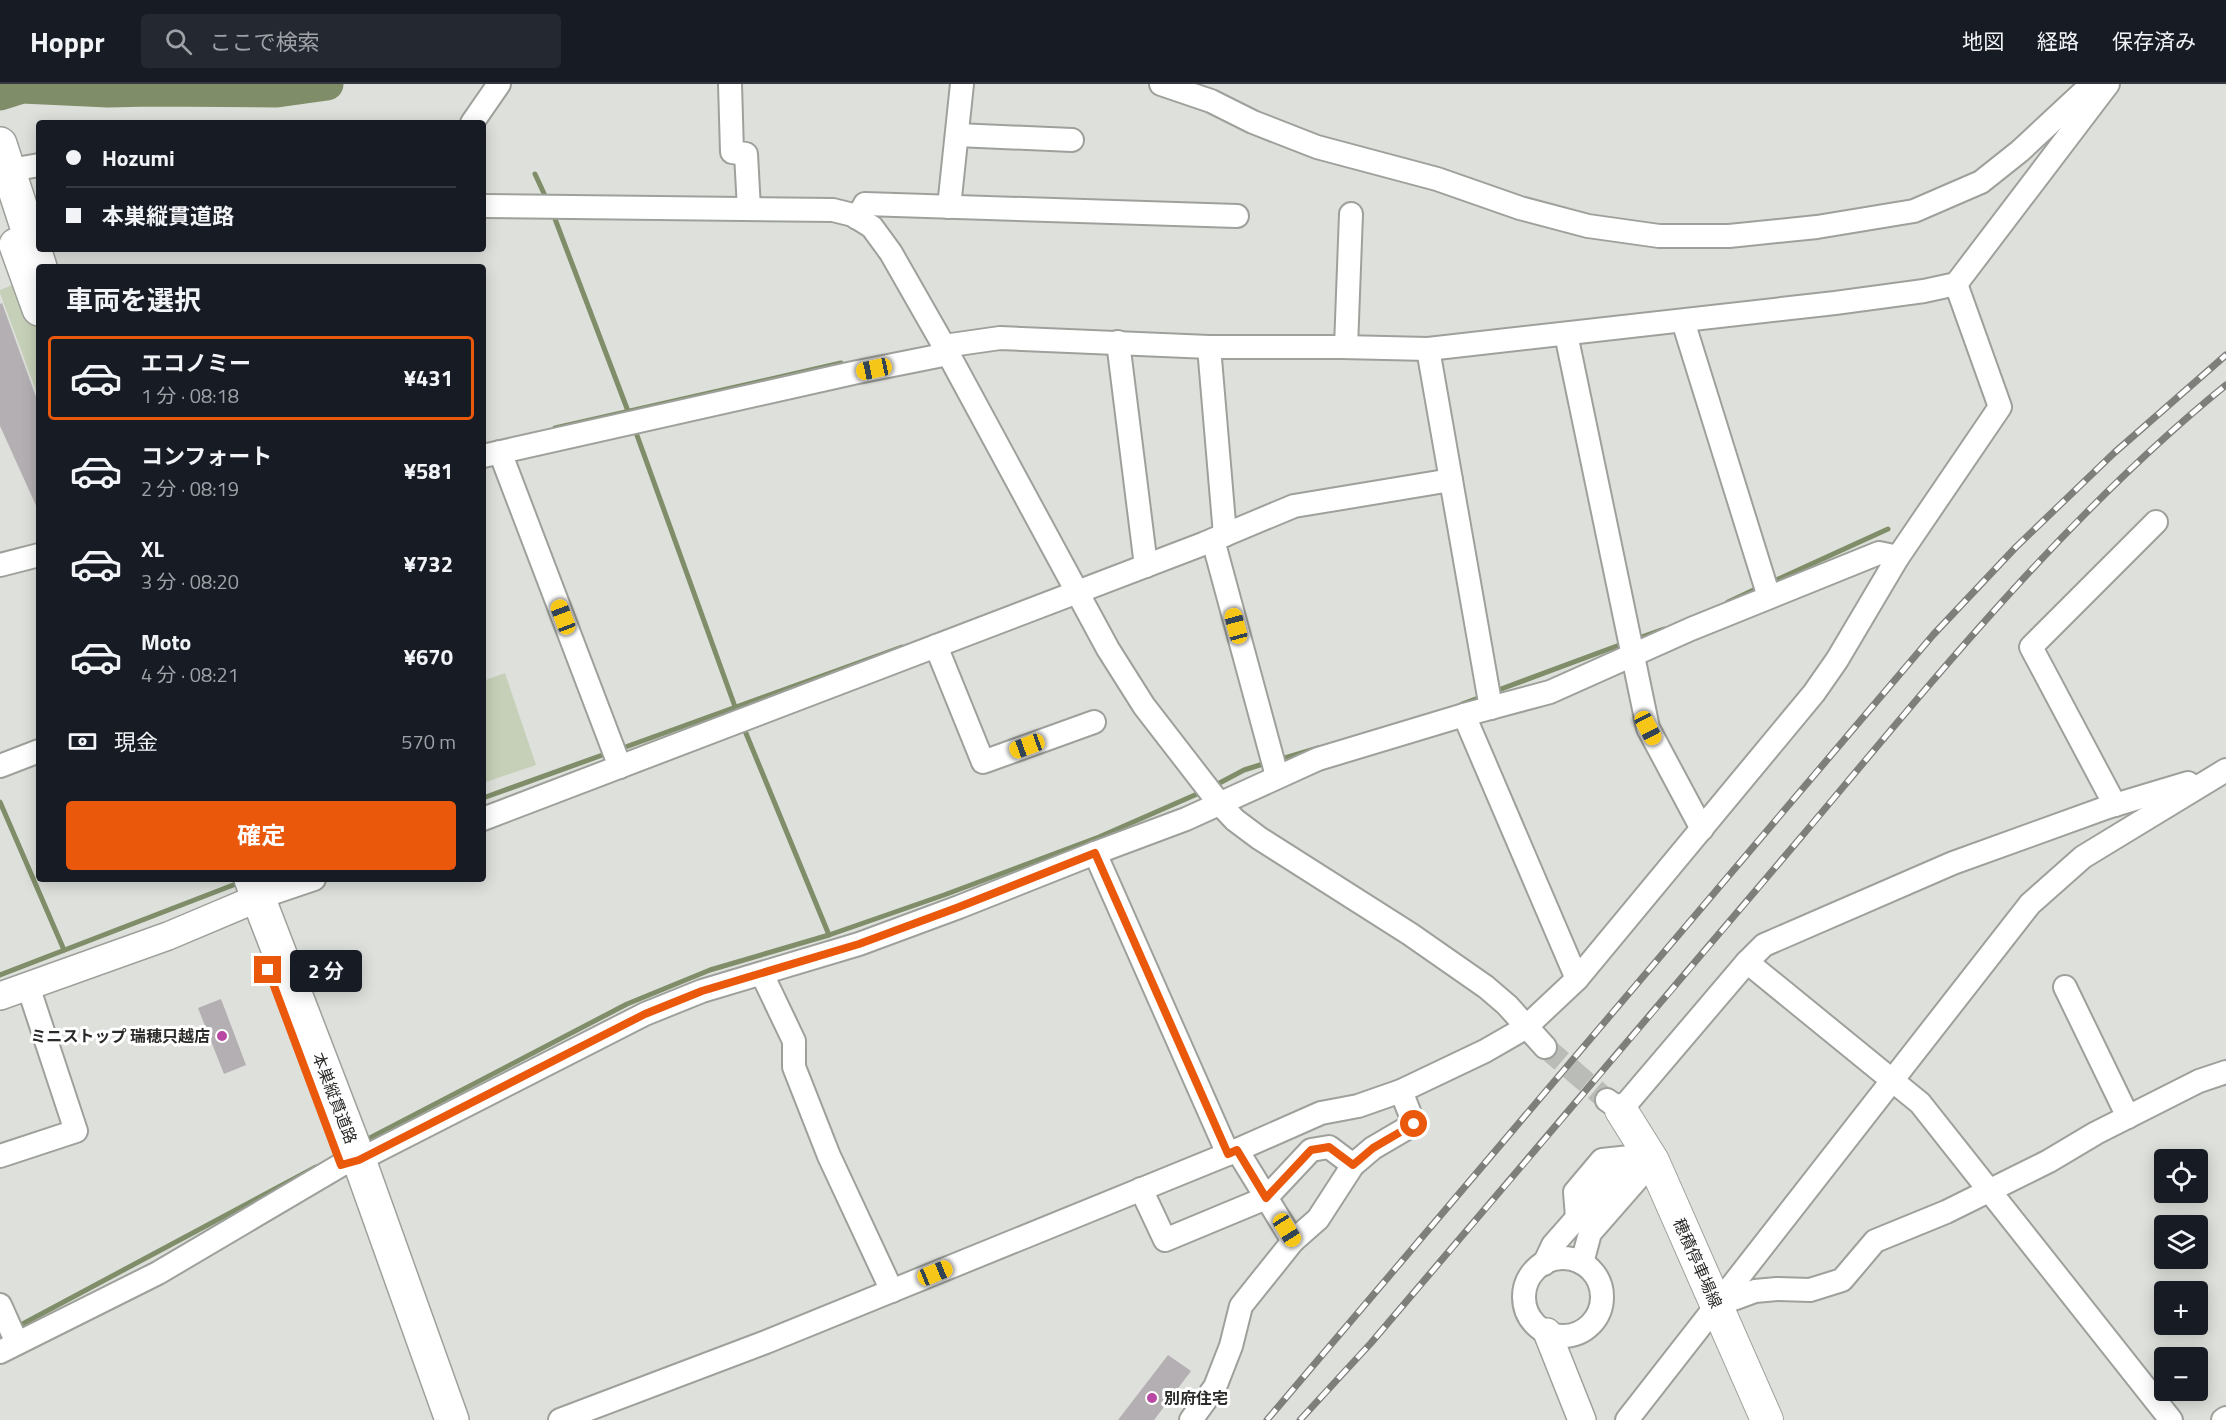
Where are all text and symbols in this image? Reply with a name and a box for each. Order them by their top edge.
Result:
search box [141,14,561,68]
text: Hoppr [30,20,105,63]
icon: search [162,25,195,58]
text: ここで検索 [210,25,320,59]
text: 地図 [1962,25,2004,57]
text: 経路 [2037,25,2079,57]
text: 保存済み [2112,25,2196,57]
text: Hozumi [102,141,175,175]
text: 本巣縦貫道路 [102,199,234,233]
text: 車両を選択 [66,279,201,320]
text: エコノミー [141,346,251,380]
icon: car [69,351,123,405]
car [855,356,893,382]
text: ¥431 [404,361,453,395]
text: 1 分 · 08:18 [141,380,239,411]
text: コンフォート [141,439,272,473]
icon: car [69,444,123,498]
text: ¥581 [404,454,453,488]
text: 2 分 · 08:19 [141,473,239,504]
text: XL [141,532,164,566]
icon: car [69,537,123,591]
text: ¥732 [404,547,453,581]
text: 3 分 · 08:20 [141,566,239,597]
car [548,597,578,637]
car [1223,606,1249,646]
text: Moto [141,625,191,659]
icon: car [69,630,123,684]
text: ¥670 [404,640,453,674]
text: 4 分 · 08:21 [141,659,239,690]
car [1632,708,1664,748]
icon: cash [66,725,99,758]
text: 現金 [114,725,158,759]
text: 570 m [401,726,456,757]
car [1007,731,1047,761]
button: 確定 [66,801,456,870]
callout: 2 分 [289,949,361,991]
text: 2 分 [308,955,344,986]
route end [254,956,281,983]
place label: ミニストップ 瑞穂只越店 [30,1024,210,1048]
marker: ミニストップ 瑞穂只越店 [215,1029,229,1043]
street label: 本巣縦貫道路 [307,1049,363,1147]
route start [1400,1110,1427,1137]
map controls [2154,1149,2208,1401]
button: locate [2154,1149,2208,1203]
car [1270,1210,1304,1250]
street label: 穂積停車場線 [1668,1214,1728,1312]
button: layers [2154,1215,2208,1269]
car [915,1258,955,1288]
button: + [2154,1281,2208,1335]
button: − [2154,1347,2208,1401]
place label: 別府住宅 [1164,1386,1228,1410]
marker: 別府住宅 [1145,1391,1159,1405]

